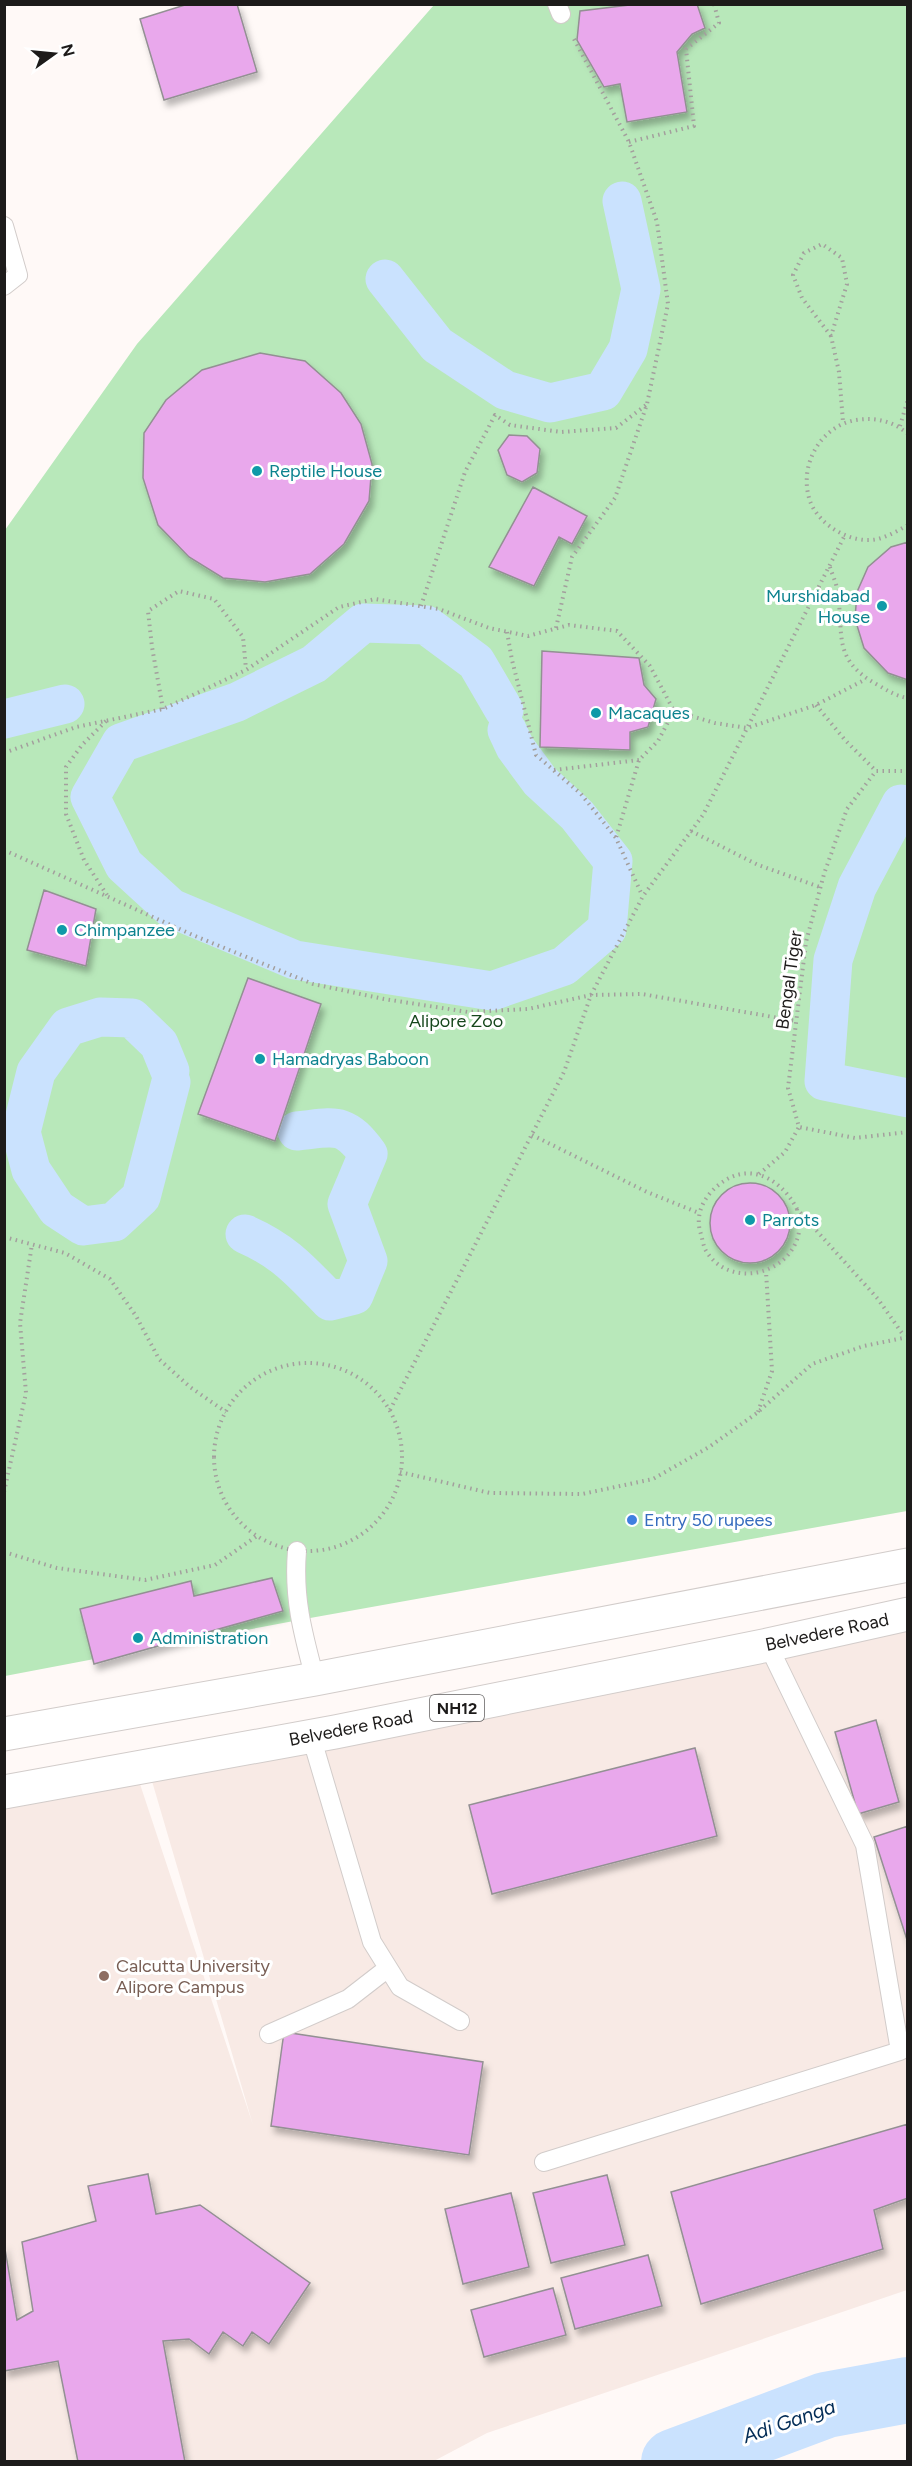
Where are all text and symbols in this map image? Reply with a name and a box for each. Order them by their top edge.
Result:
north arrow [24,24,84,84]
text: N [57,42,79,59]
place label: Reptile House [269,460,382,482]
marker: Reptile House [250,464,264,478]
place label: Murshidabad House [766,585,870,628]
marker: Murshidabad House [875,599,889,613]
place label: Macaques [608,702,690,724]
marker: Macaques [589,706,603,720]
place label: Chimpanzee [74,919,175,941]
marker: Chimpanzee [55,923,69,937]
street label: Bengal Tiger [771,929,807,1031]
park label: Alipore Zoo [409,1010,503,1032]
place label: Hamadryas Baboon [272,1048,429,1070]
marker: Hamadryas Baboon [253,1052,267,1066]
place label: Parrots [762,1209,819,1231]
marker: Parrots [743,1213,757,1227]
place label: Entry 50 rupees [644,1509,773,1531]
marker: Entry 50 rupees [625,1513,639,1527]
street label: Belvedere Road [763,1608,891,1656]
place label: Administration [150,1627,268,1649]
marker: Administration [131,1631,145,1645]
road number: NH12 [430,1695,484,1721]
street label: Belvedere Road [287,1705,415,1751]
place label: Calcutta University Alipore Campus [116,1955,270,1998]
marker: Calcutta University Alipore Campus [97,1969,111,1983]
water label: Adi Ganga [739,2394,839,2448]

